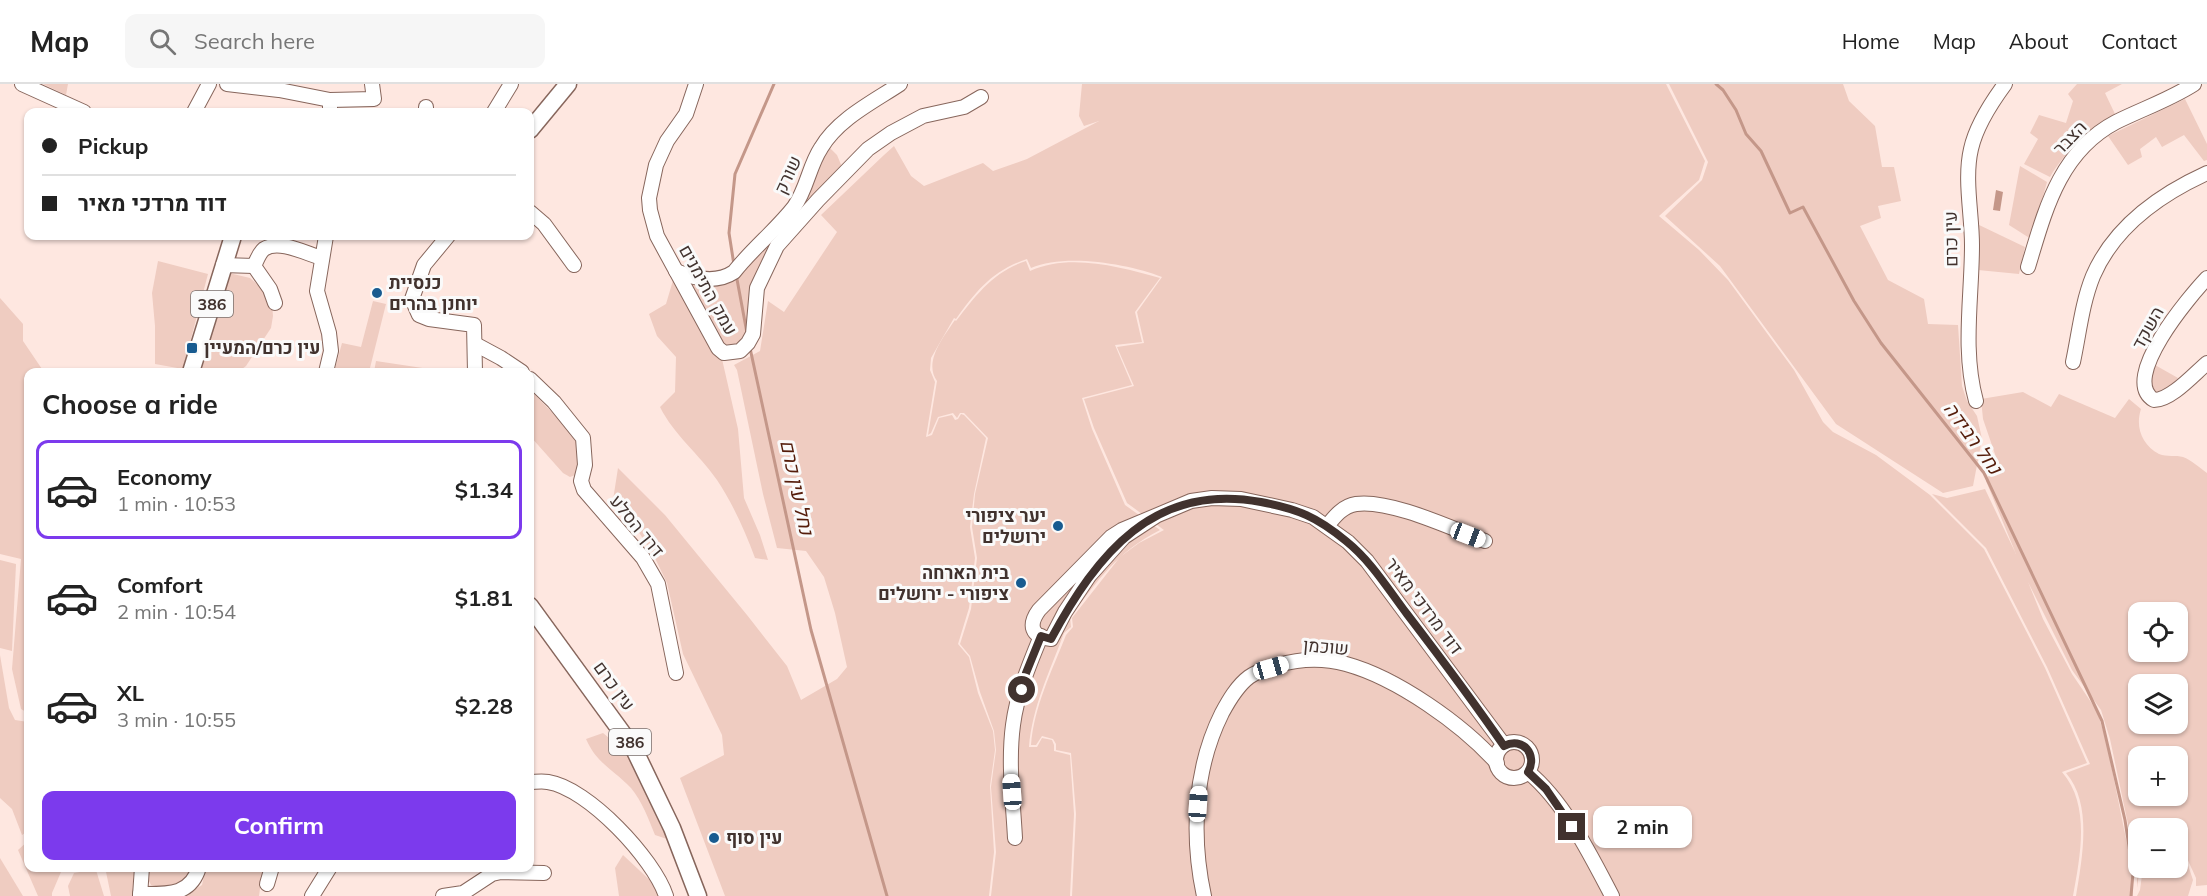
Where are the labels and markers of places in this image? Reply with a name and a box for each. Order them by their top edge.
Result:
place label: כנסיית יוחנן בהרים [389,271,478,315]
marker: כנסיית יוחנן בהרים [370,286,384,300]
place label: עין כרם/המעיין [204,336,320,359]
marker: עין כרם/המעיין [185,341,199,355]
place label: יער ציפורי ירושלים [966,504,1046,548]
marker: יער ציפורי ירושלים [1051,519,1065,533]
place label: בית הארחה ציפורי - ירושלים [878,561,1009,605]
marker: בית הארחה ציפורי - ירושלים [1014,576,1028,590]
place label: עין סוף [726,826,783,849]
marker: עין סוף [707,831,721,845]

